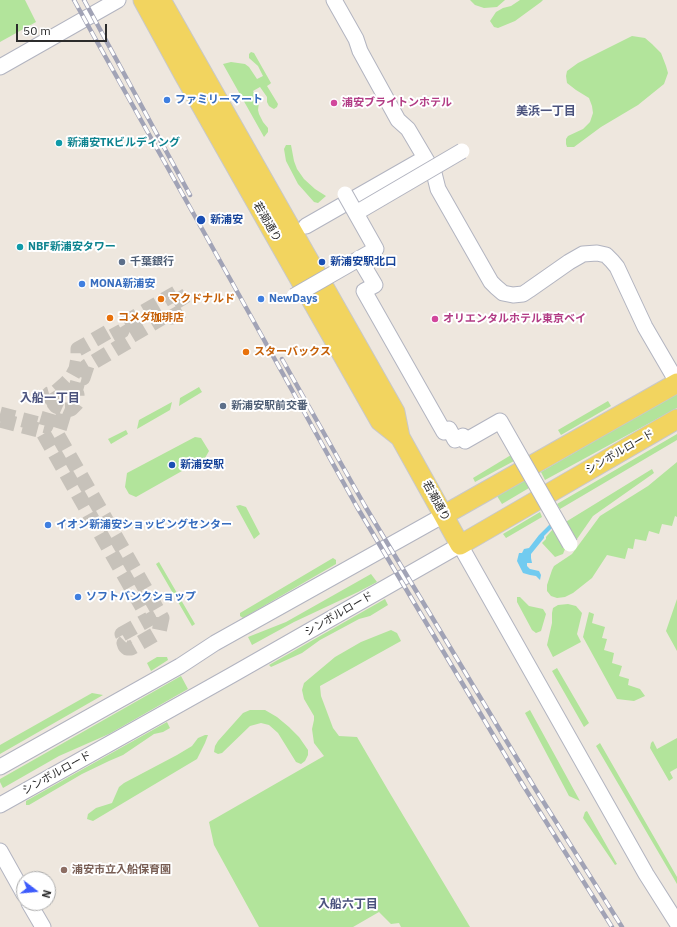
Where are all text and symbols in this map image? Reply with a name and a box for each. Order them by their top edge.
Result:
scale bar [18,16,109,42]
text: 50 m [23,23,51,38]
place label: ファミリーマート [175,93,263,107]
marker: ファミリーマート [162,95,172,105]
place label: 浦安ブライトンホテル [342,96,452,110]
marker: 浦安ブライトンホテル [329,98,339,108]
district label: 美浜一丁目 [516,105,576,119]
place label: 新浦安TKビルディング [67,136,180,150]
marker: 新浦安TKビルディング [54,138,64,148]
street label: 若潮通り [250,200,284,244]
place label: 新浦安 [210,213,243,227]
marker: 新浦安 [195,214,207,226]
place label: NBF新浦安タワー [28,240,116,254]
marker: NBF新浦安タワー [15,242,25,252]
place label: 千葉銀行 [130,255,174,269]
place label: 新浦安駅北口 [330,255,396,269]
marker: 千葉銀行 [117,257,127,267]
marker: 新浦安駅北口 [317,257,327,267]
place label: MONA新浦安 [90,277,155,291]
marker: MONA新浦安 [77,279,87,289]
place label: マクドナルド [169,292,235,306]
place label: NewDays [269,292,317,306]
marker: マクドナルド [156,294,166,304]
marker: NewDays [256,294,266,304]
place label: コメダ珈琲店 [118,311,184,325]
place label: オリエンタルホテル東京ベイ [443,312,586,326]
marker: コメダ珈琲店 [105,313,115,323]
marker: オリエンタルホテル東京ベイ [430,314,440,324]
place label: スターバックス [254,345,331,359]
marker: スターバックス [241,347,251,357]
district label: 入船一丁目 [20,392,80,406]
place label: 新浦安駅前交番 [231,399,308,413]
marker: 新浦安駅前交番 [218,401,228,411]
street label: シンボルロード [583,427,657,477]
place label: 新浦安駅 [180,458,224,472]
marker: 新浦安駅 [167,460,177,470]
street label: 若潮通り [420,479,452,523]
place label: イオン新浦安ショッピングセンター [56,518,232,532]
marker: イオン新浦安ショッピングセンター [43,520,53,530]
street label: シンボルロード [302,589,376,639]
place label: ソフトバンクショップ [86,590,196,604]
marker: ソフトバンクショップ [73,592,83,602]
street label: シンボルロード [20,749,94,797]
place label: 浦安市立入船保育園 [72,863,171,877]
marker: 浦安市立入船保育園 [59,865,69,875]
north arrow [16,871,56,911]
text: N [39,888,54,900]
district label: 入船六丁目 [318,898,378,912]

